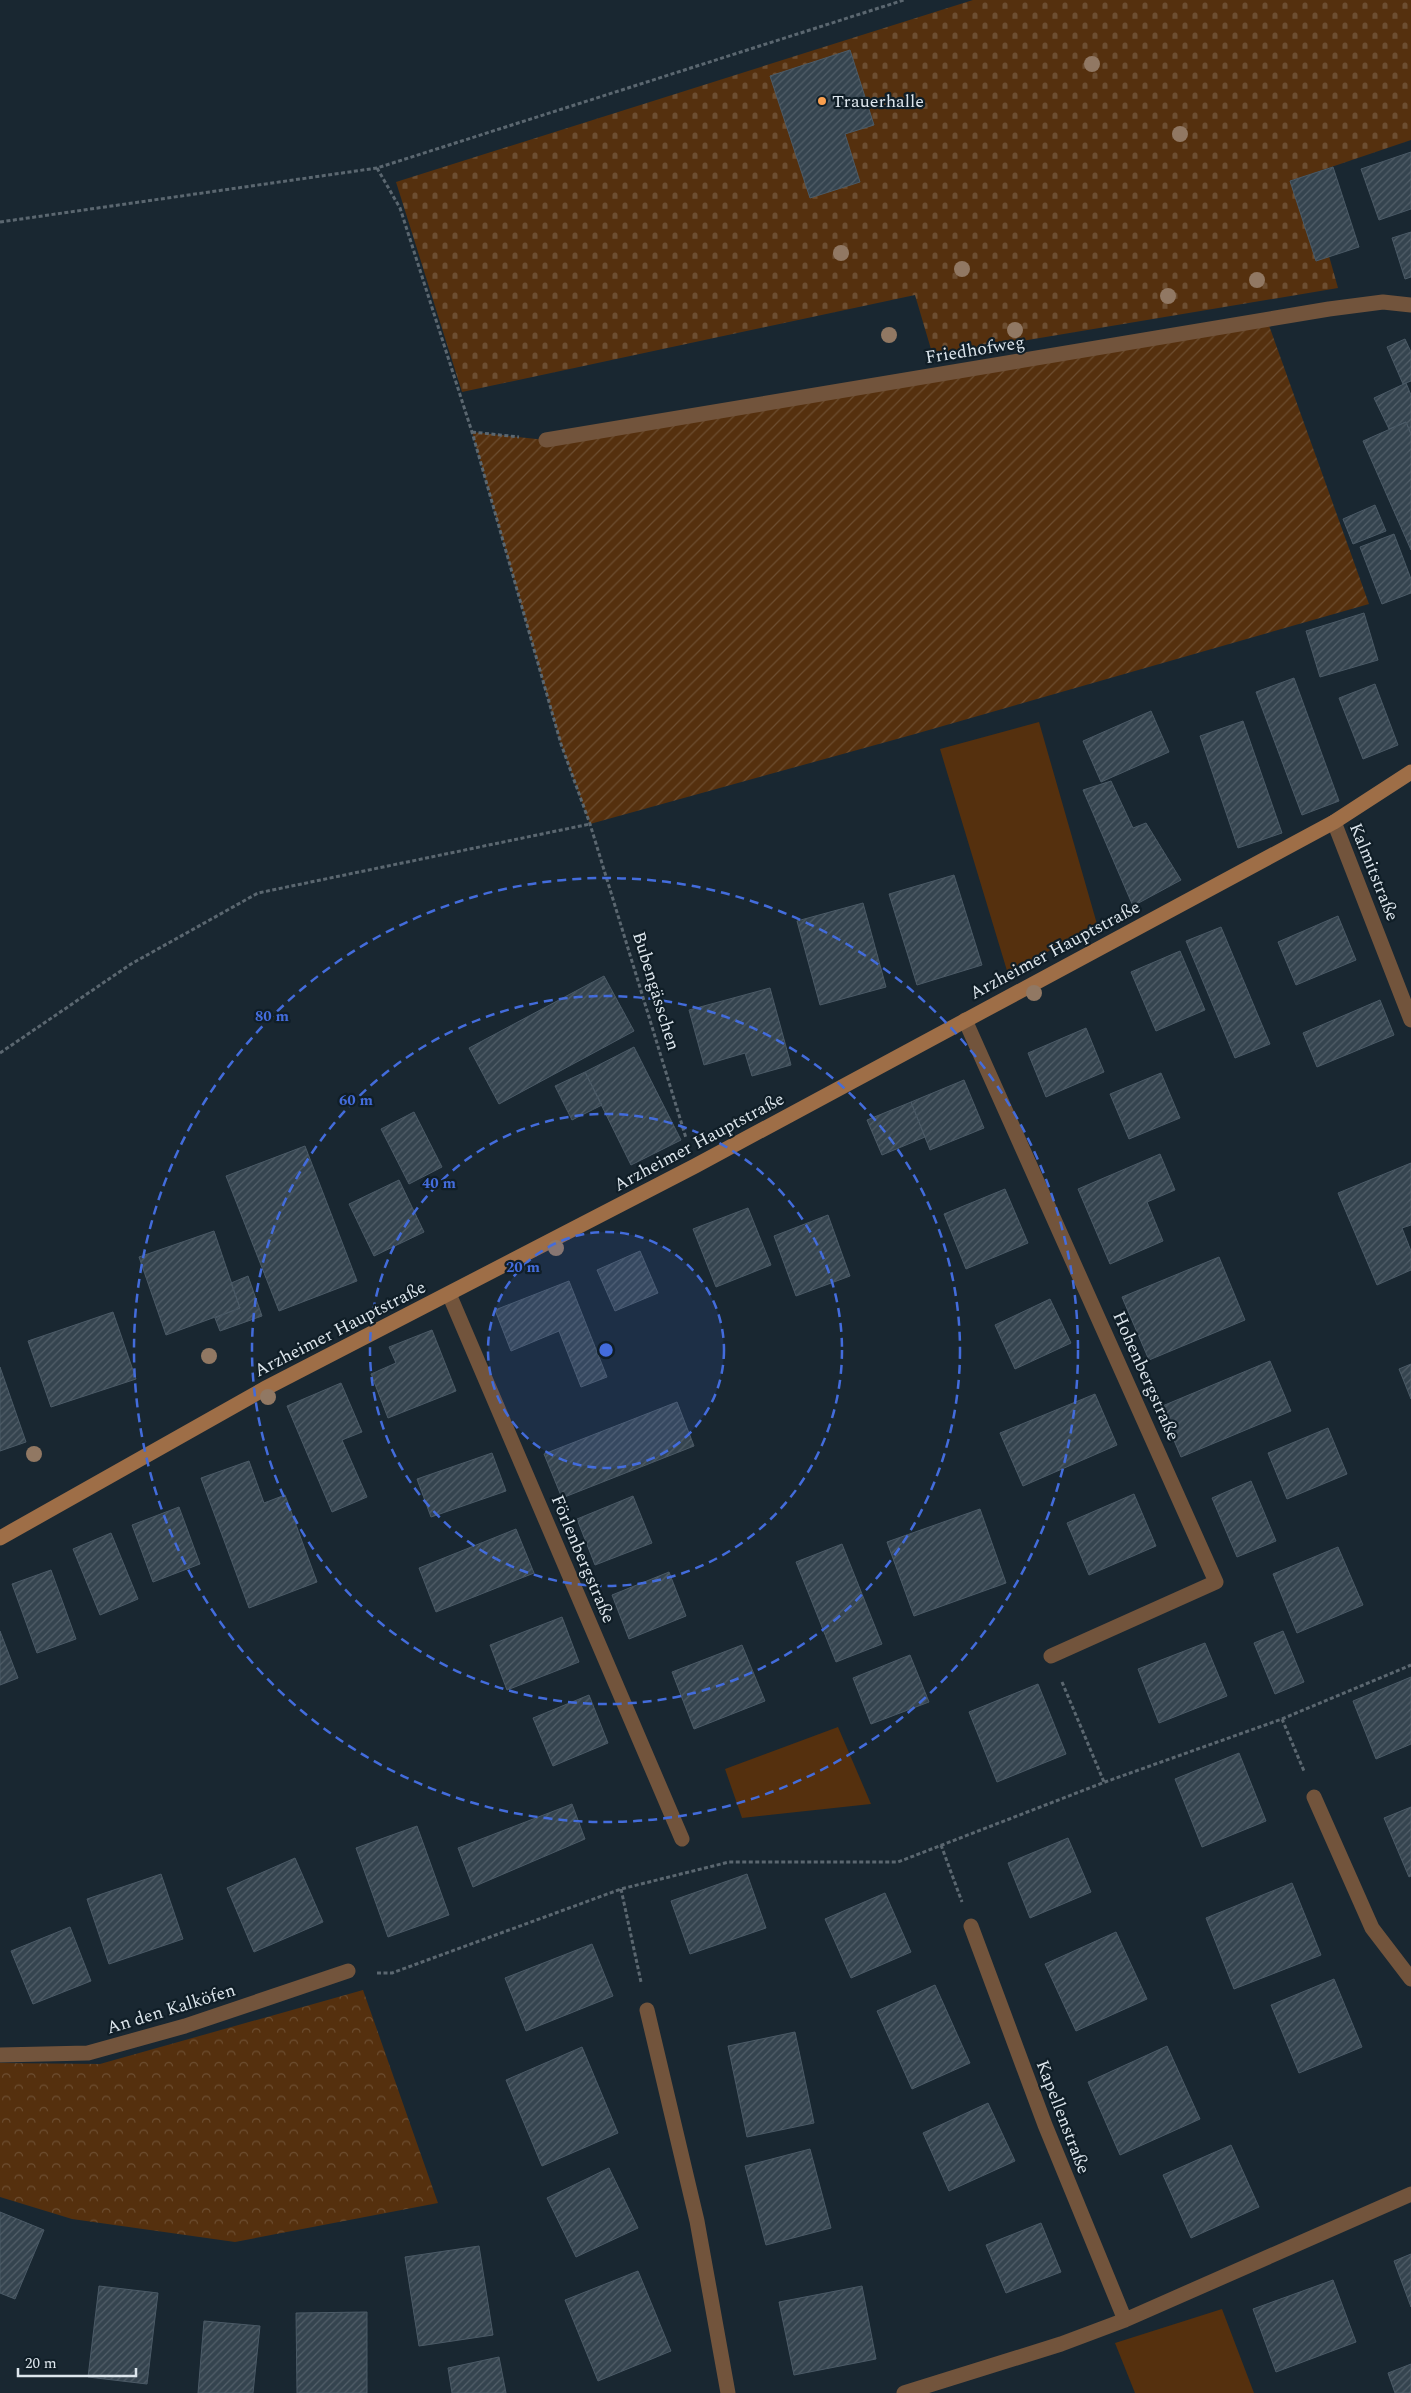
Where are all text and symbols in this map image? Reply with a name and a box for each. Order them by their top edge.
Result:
place label: Trauerhalle [832,88,924,115]
marker: Trauerhalle [816,95,828,107]
street label: Friedhofweg [923,329,1027,371]
street label: Kalmitstraße [1342,819,1406,925]
street label: Arzheimer Hauptstraße [965,894,1145,1006]
street label: Bubengässchen [625,928,687,1054]
text: 80 m [255,1005,290,1028]
street label: Arzheimer Hauptstraße [609,1086,789,1198]
text: 60 m [339,1089,374,1112]
text: 40 m [422,1172,457,1195]
text: 20 m [506,1256,541,1279]
street label: Arzheimer Hauptstraße [249,1274,431,1384]
street label: Hohenbergstraße [1105,1307,1187,1445]
centre of rings [597,1341,615,1359]
street label: Förlenbergstraße [544,1491,622,1627]
street label: An den Kalköfen [103,1977,239,2041]
street label: Kapellenstraße [1029,2056,1097,2178]
scale bar [18,2346,135,2378]
text: 20 m [25,2352,57,2375]

